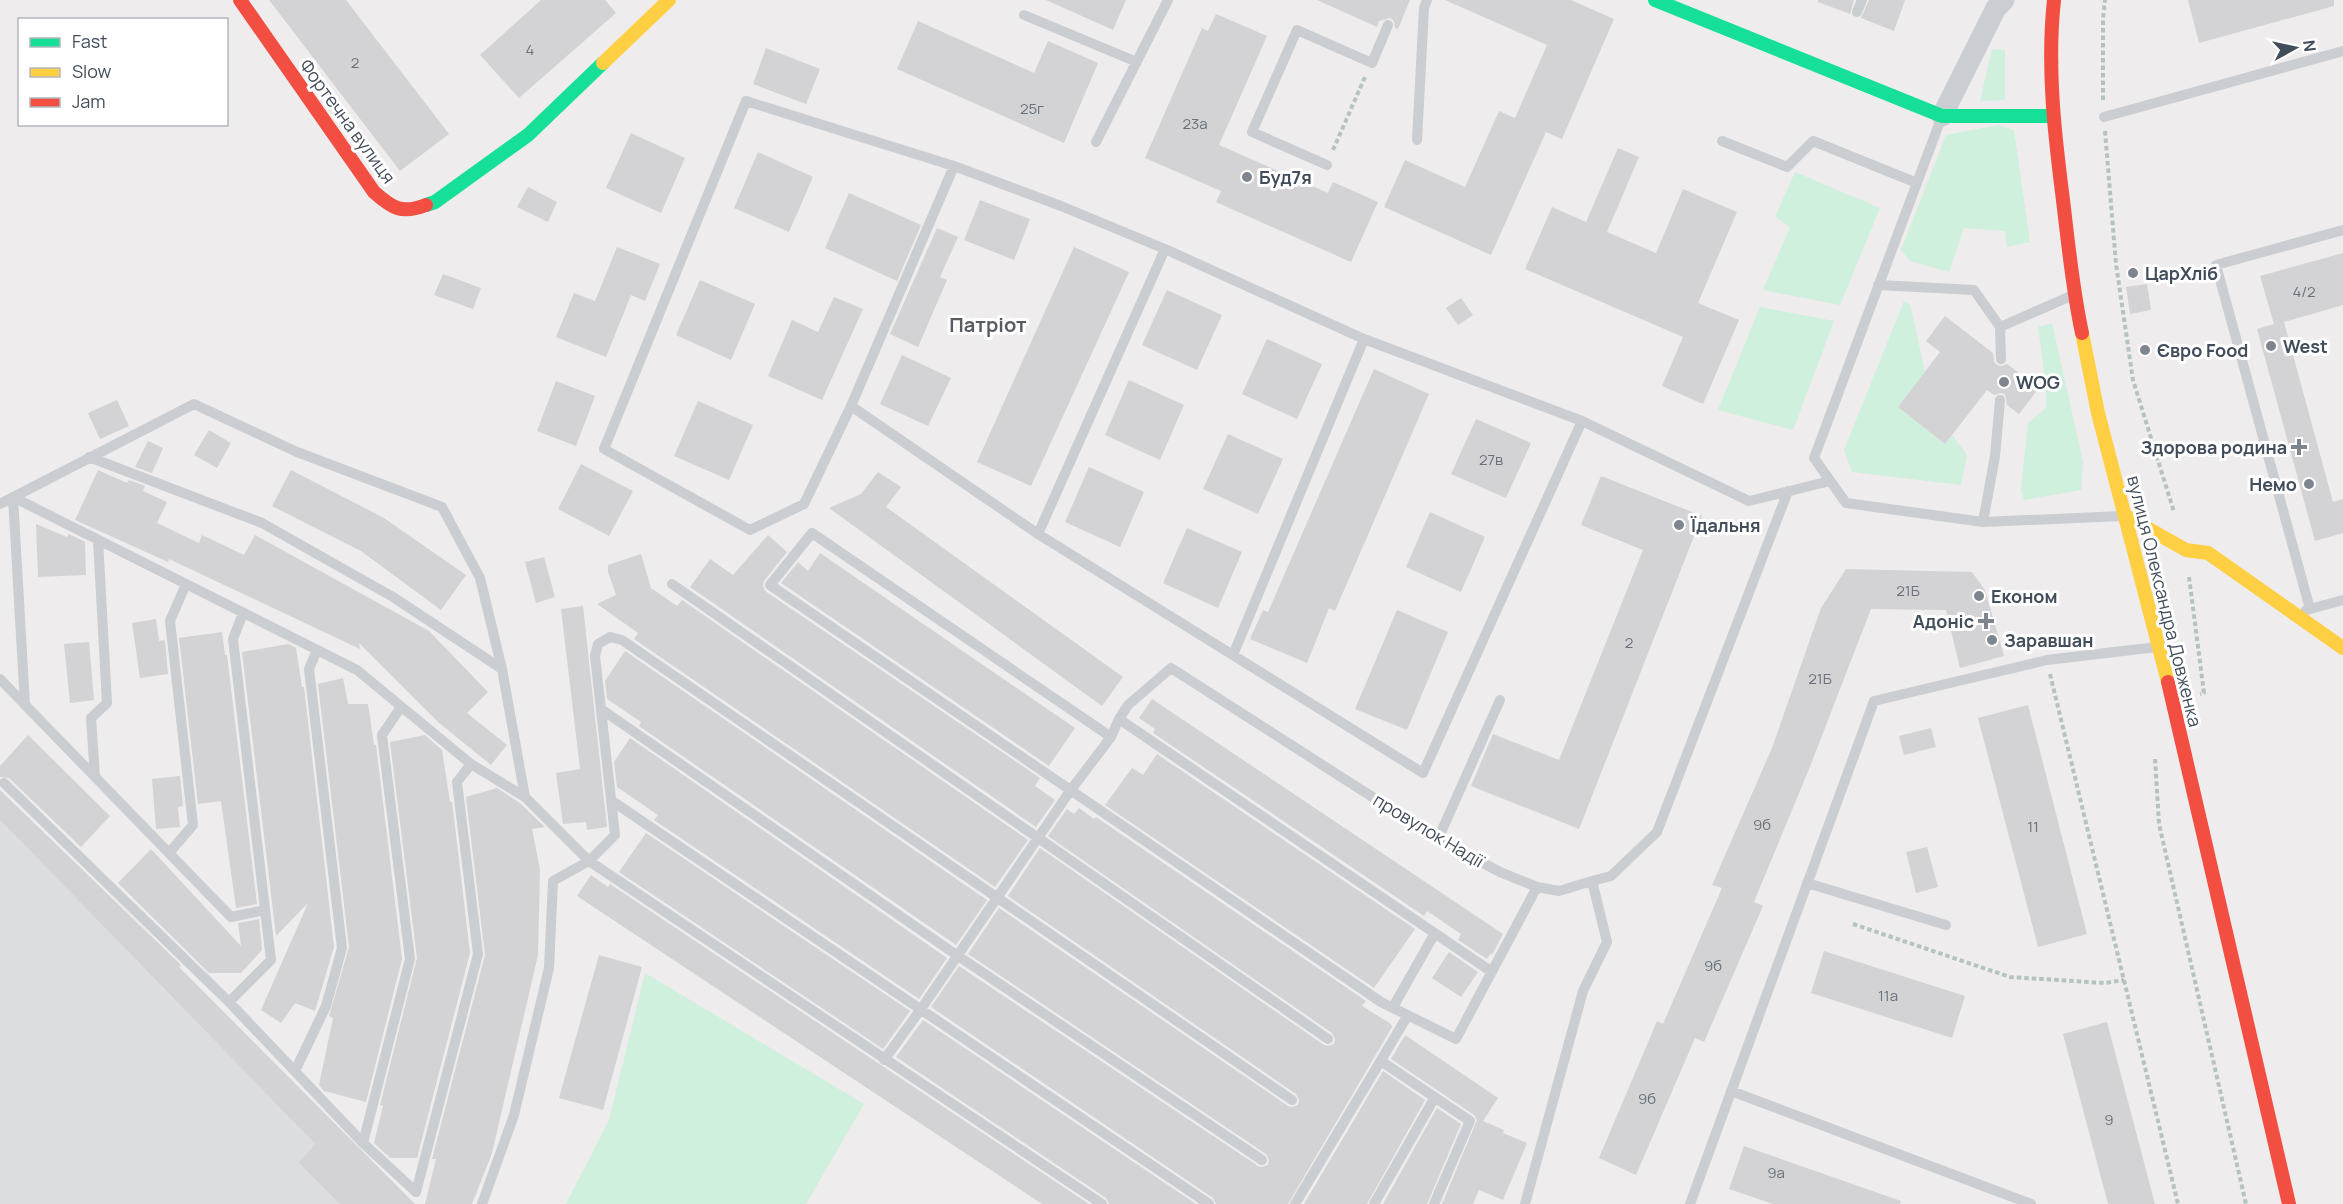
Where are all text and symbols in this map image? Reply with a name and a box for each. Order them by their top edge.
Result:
legend [18,18,228,126]
north arrow [2265,18,2325,78]
text: Fast [72,29,107,53]
house number: 4 [526,39,535,60]
text: N [2298,39,2322,53]
house number: 2 [351,52,359,73]
street label: Фортечна вулиця [295,54,401,188]
text: Slow [72,59,112,83]
text: Jam [72,89,106,113]
house number: 25г [1020,98,1044,119]
house number: 23а [1182,113,1208,134]
place label: Буд7я [1259,165,1312,189]
marker: Буд7я [1240,170,1254,184]
place label: ЦарХліб [2145,261,2218,285]
marker: ЦарХліб [2126,266,2140,280]
house number: 4/2 [2292,281,2316,302]
district label: Патріот [949,311,1027,338]
place label: West [2283,334,2328,358]
place label: Євро Food [2157,338,2248,362]
marker: West [2264,339,2278,353]
marker: Євро Food [2138,343,2152,357]
place label: WOG [2016,370,2060,394]
marker: WOG [1997,375,2011,389]
place label: Здорова родина [2140,435,2287,459]
marker: Здорова родина [2292,440,2306,454]
house number: 27в [1479,449,1503,470]
place label: Немо [2249,472,2297,496]
street label: вулиця Олександра Довженка [2122,473,2208,729]
marker: Немо [2302,477,2316,491]
place label: Їдальня [1690,513,1760,537]
marker: Їдальня [1672,518,1686,532]
house number: 21Б [1896,580,1920,601]
place label: Економ [1991,584,2058,608]
marker: Економ [1972,589,1986,603]
place label: Адоніс [1913,609,1974,633]
marker: Адоніс [1979,614,1993,628]
place label: Заравшан [2004,628,2093,652]
house number: 2 [1625,632,1633,653]
marker: Заравшан [1985,633,1999,647]
house number: 21Б [1808,668,1832,689]
street label: провулок Надії [1369,787,1490,873]
house number: 9б [1753,814,1771,835]
house number: 11 [2027,816,2039,837]
house number: 9б [1704,955,1722,976]
house number: 11а [1878,985,1898,1006]
house number: 9б [1638,1088,1656,1109]
house number: 9 [2104,1109,2114,1130]
house number: 9а [1767,1162,1785,1183]

